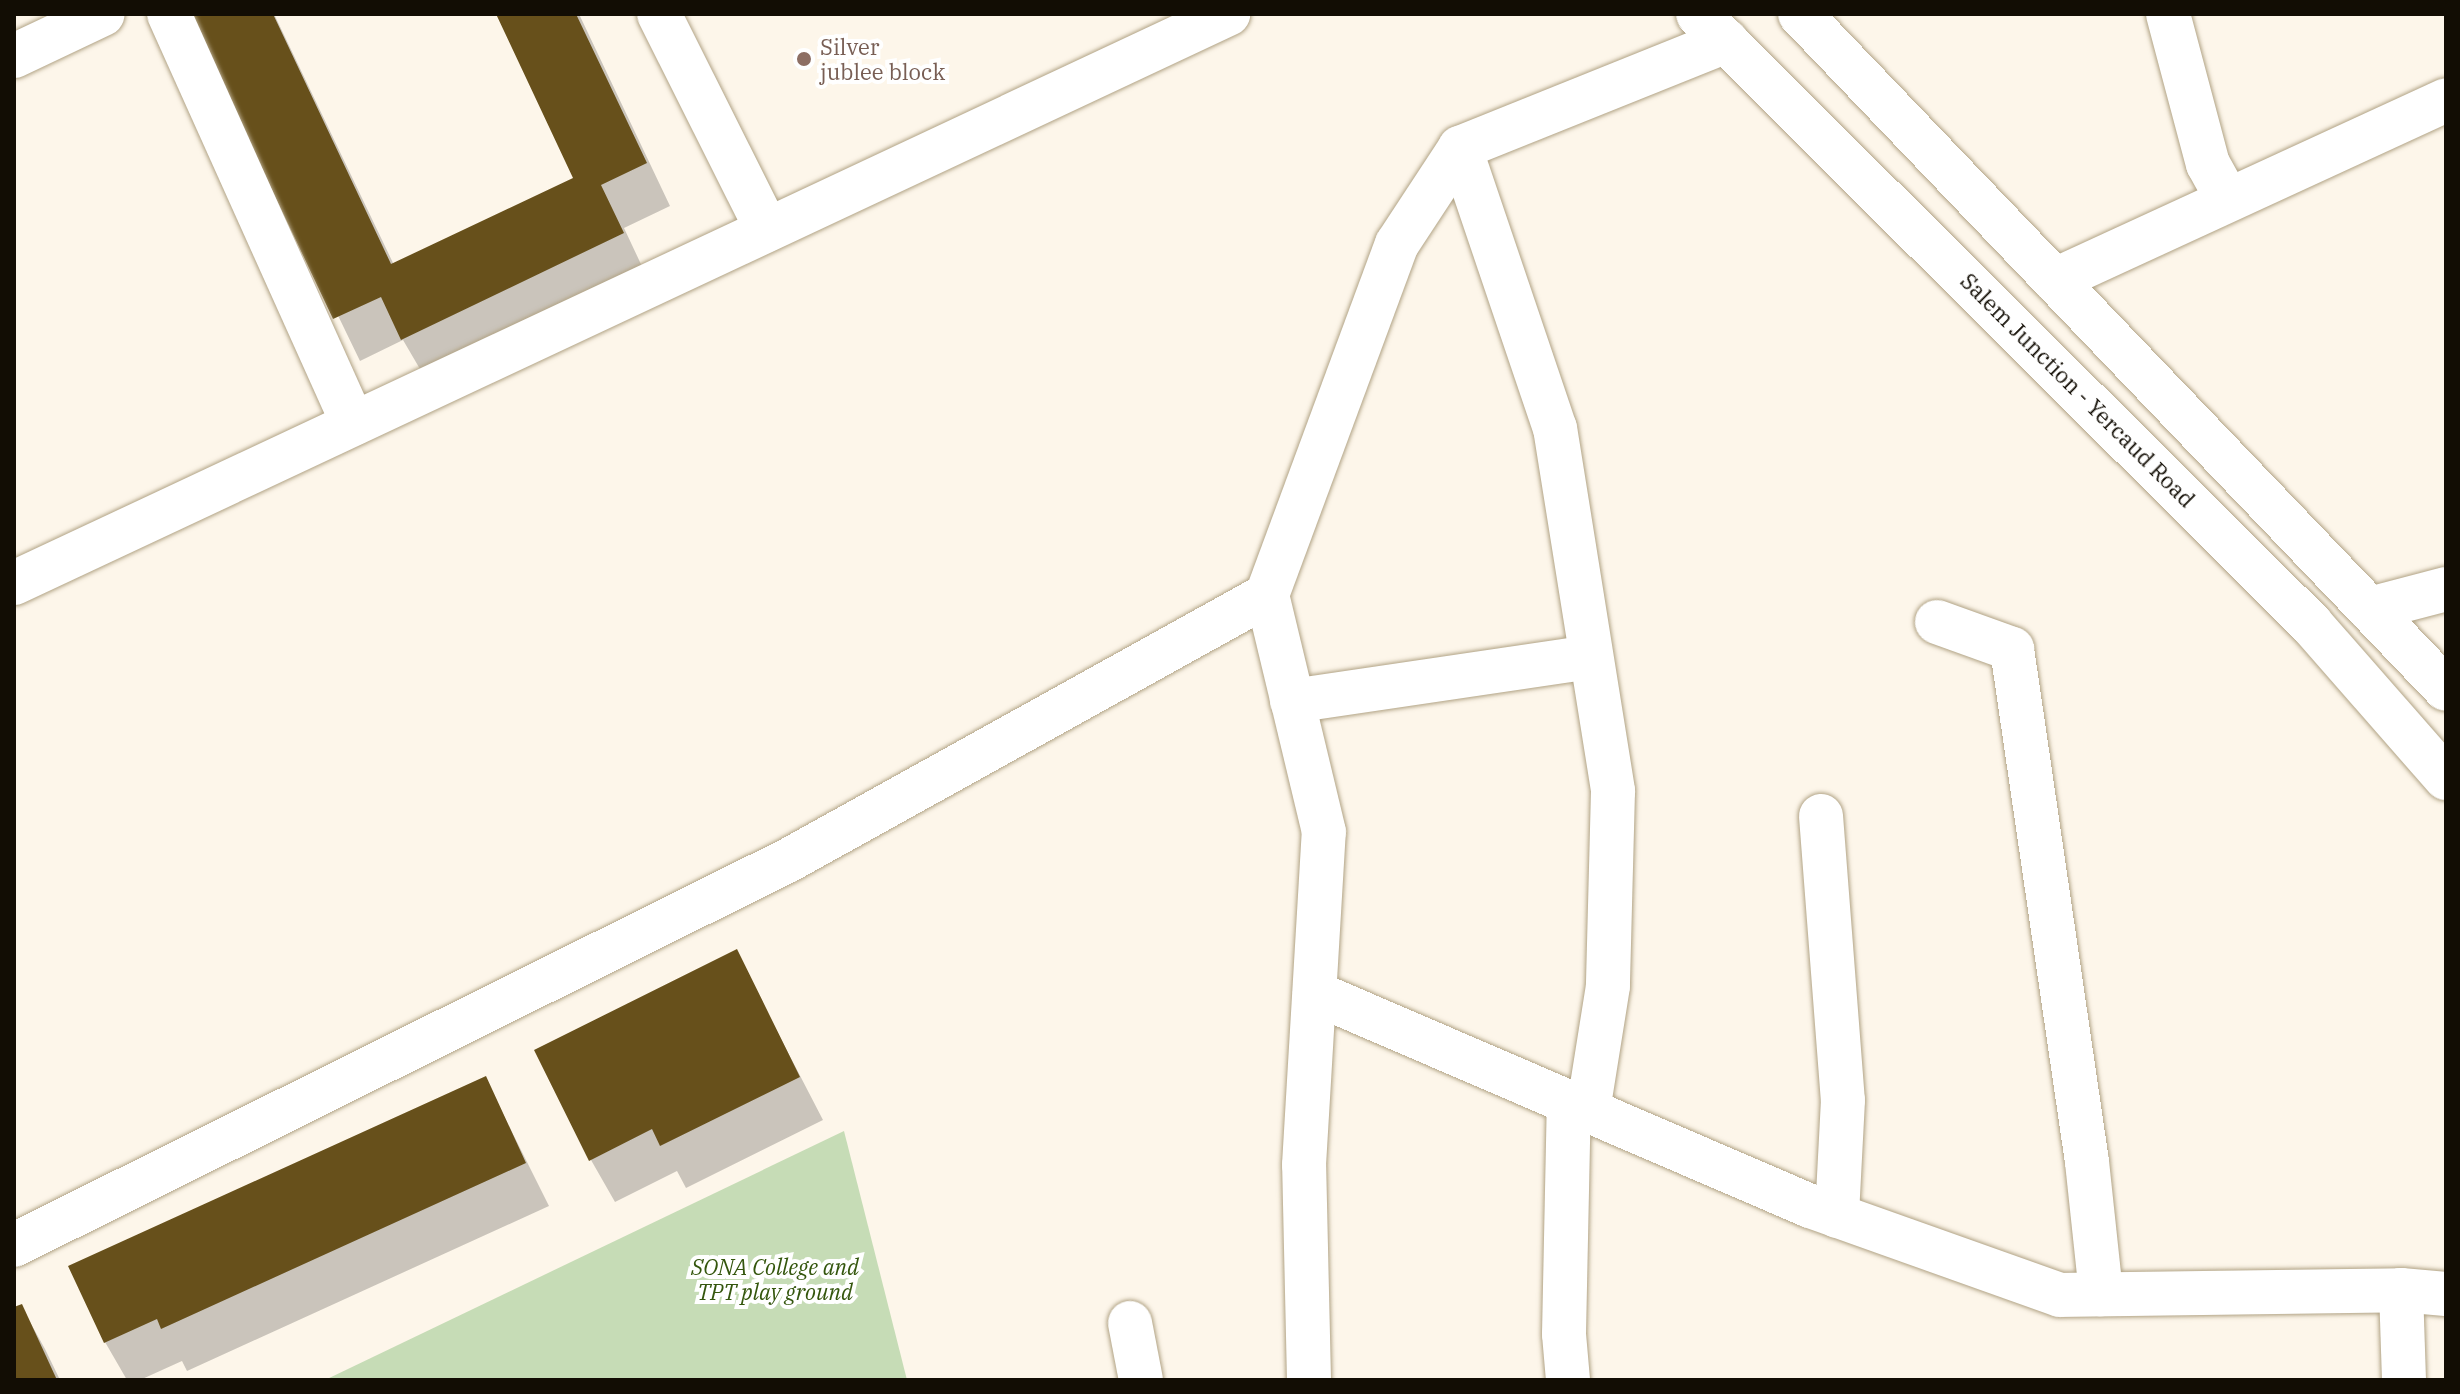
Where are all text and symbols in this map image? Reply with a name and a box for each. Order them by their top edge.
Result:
place label: Silver jublee block [820,33,945,84]
marker: Silver jublee block [795,50,813,68]
street label: Salem Junction - Yercaud Road [1955,267,2201,513]
park label: SONA College and TPT play ground [691,1253,859,1304]

